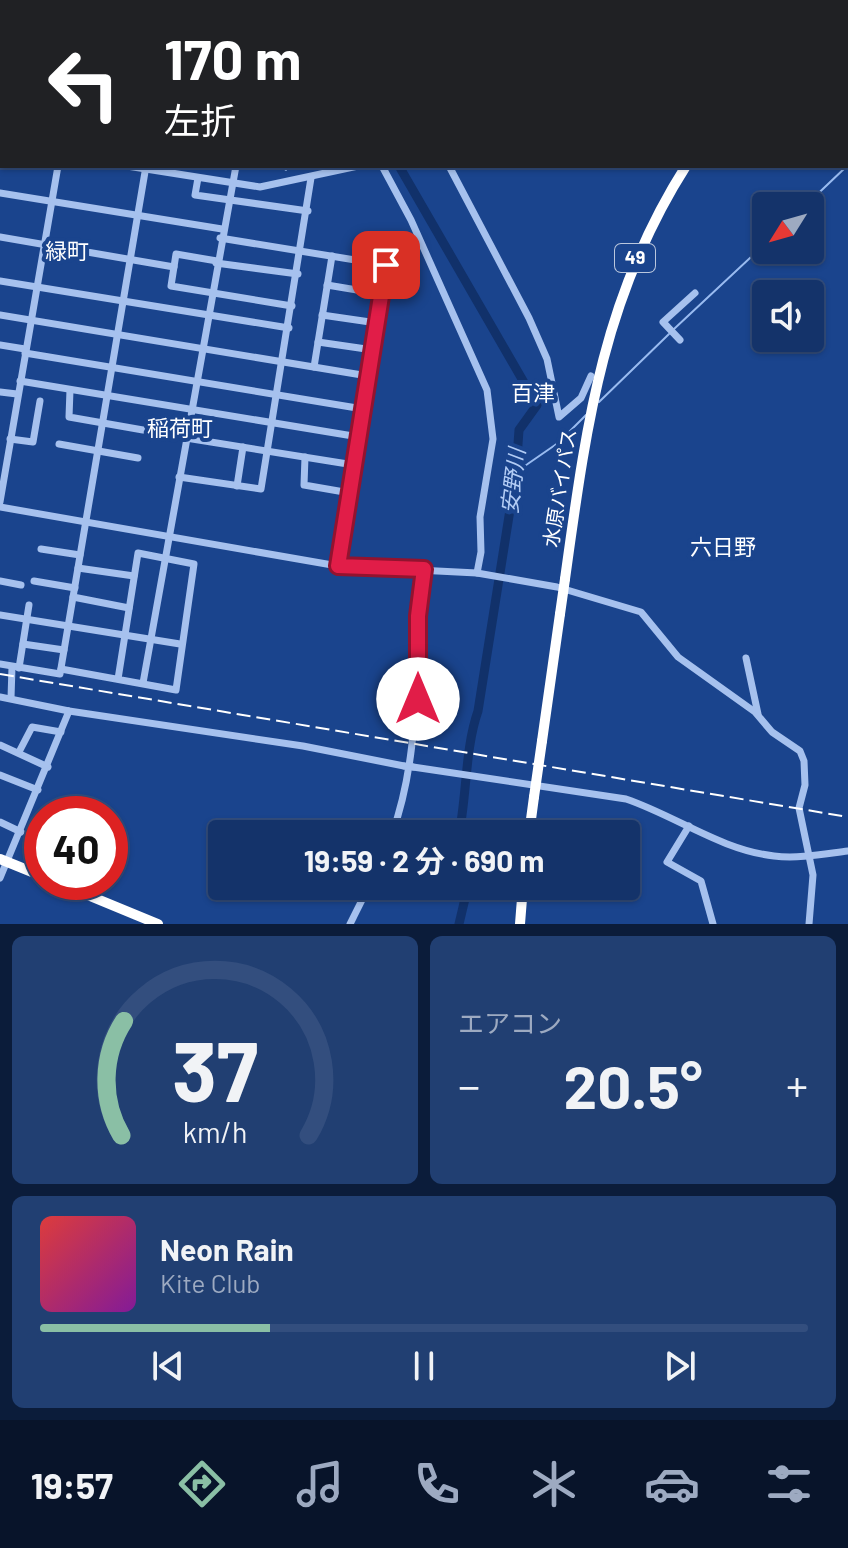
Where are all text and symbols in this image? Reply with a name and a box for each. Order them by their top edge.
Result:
text: 170 m [164,24,301,91]
icon: left [32,32,136,136]
text: 左折 [164,98,236,141]
north arrow [752,192,824,264]
map controls [752,192,824,352]
pin [352,231,420,299]
district label: 緑町 [45,237,89,263]
icon: arrive [364,243,408,287]
road number: 49 [615,244,655,272]
button: sound [752,280,824,352]
district label: 百津 [511,379,555,405]
district label: 稲荷町 [147,414,213,440]
street label: 水原バイパス [538,427,580,549]
water label: 安野川 [495,445,529,515]
district label: 六日野 [690,533,756,559]
position arrow [376,657,460,741]
speed limit sign: 40 [24,796,128,900]
text: 19:59 · 2 分 · 690 m [304,842,544,878]
text: エアコン [458,1007,562,1038]
text: 37 [172,1019,258,1119]
text: 20.5° [564,1049,702,1121]
text: − [458,1058,480,1111]
text: + [786,1058,808,1111]
text: km/h [183,1114,247,1149]
text: Neon Rain [160,1231,294,1267]
text: Kite Club [160,1267,261,1298]
icon: previous [146,1344,190,1388]
icon: pause [402,1344,446,1388]
icon: next [658,1344,702,1388]
icon: directions [174,1456,230,1512]
icon: music [292,1456,348,1512]
icon: phone [409,1456,465,1512]
icon: climate [526,1456,582,1512]
icon: car [644,1456,700,1512]
icon: filters [761,1456,817,1512]
text: 19:57 [31,1463,113,1506]

